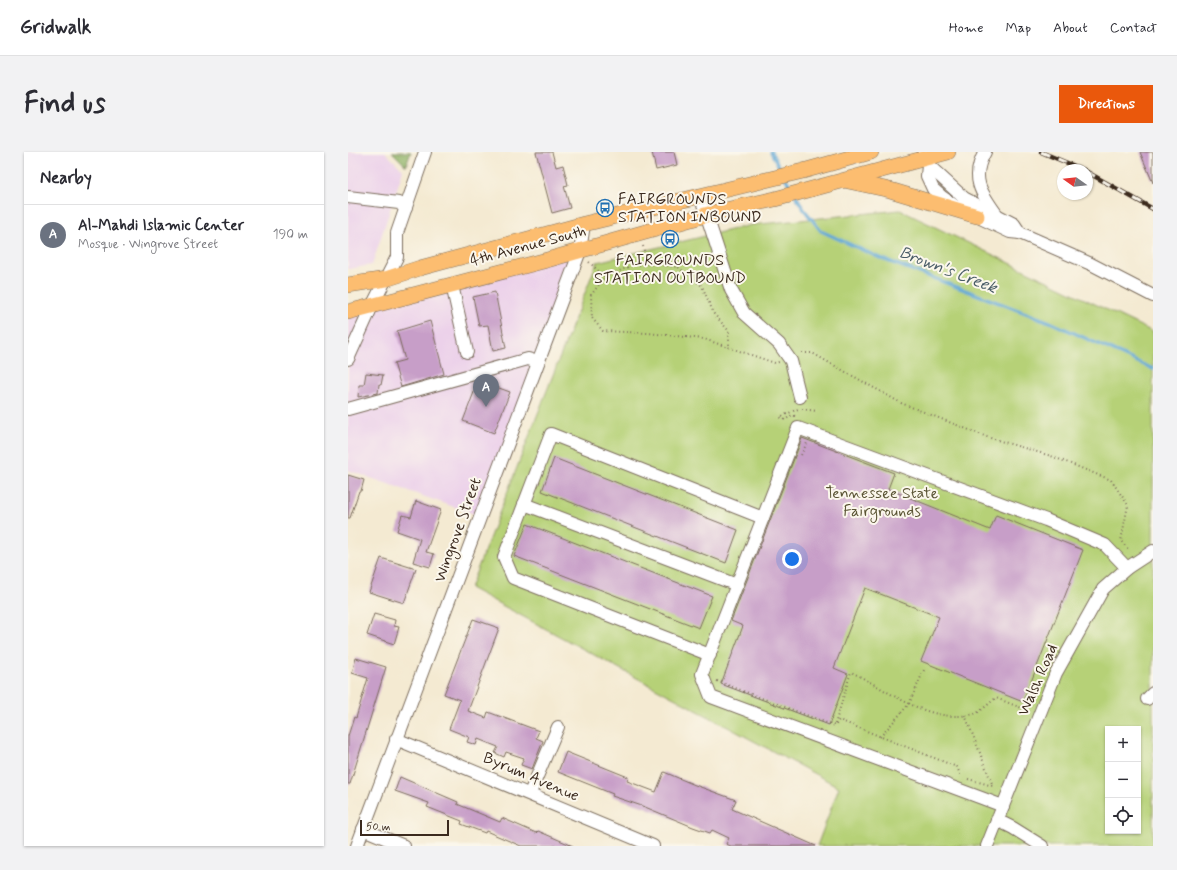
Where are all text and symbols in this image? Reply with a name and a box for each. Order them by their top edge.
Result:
text: Gridwalk [20,15,91,40]
text: Home [949,19,983,37]
text: Map [1005,19,1031,37]
text: About [1053,19,1088,37]
text: Contact [1110,19,1157,37]
button: Directions [1059,85,1153,123]
text: Find us [24,86,105,123]
north arrow [1057,164,1093,200]
text: Nearby [40,167,92,189]
place label: FAIRGROUNDS STATION INBOUND [618,189,762,228]
bus stop icon: FAIRGROUNDS STATION INBOUND [595,198,615,218]
text: Al-Mahdi Islamic Center [78,216,244,236]
street label: 4th Avenue South [468,220,588,272]
text: A [49,226,57,243]
text: 190 m [273,226,308,243]
bus stop icon: FAIRGROUNDS STATION OUTBOUND [660,229,680,249]
text: Mosque · Wingrove Street [78,236,218,253]
water label: Brown's Creek [896,241,1001,299]
place label: FAIRGROUNDS STATION OUTBOUND [594,250,746,289]
pin: A [473,374,499,407]
street label: Wingrove Street [429,475,488,586]
park label: Tennessee State Fairgrounds [826,483,939,523]
your location [782,549,802,569]
street label: Walsh Road [1013,641,1063,719]
map controls [1105,726,1141,834]
button: + [1105,726,1141,762]
street label: Byrum Avenue [480,747,582,807]
button: − [1105,762,1141,798]
button: locate [1105,798,1141,834]
scale bar [360,818,449,837]
text: 50 m [366,820,391,834]

